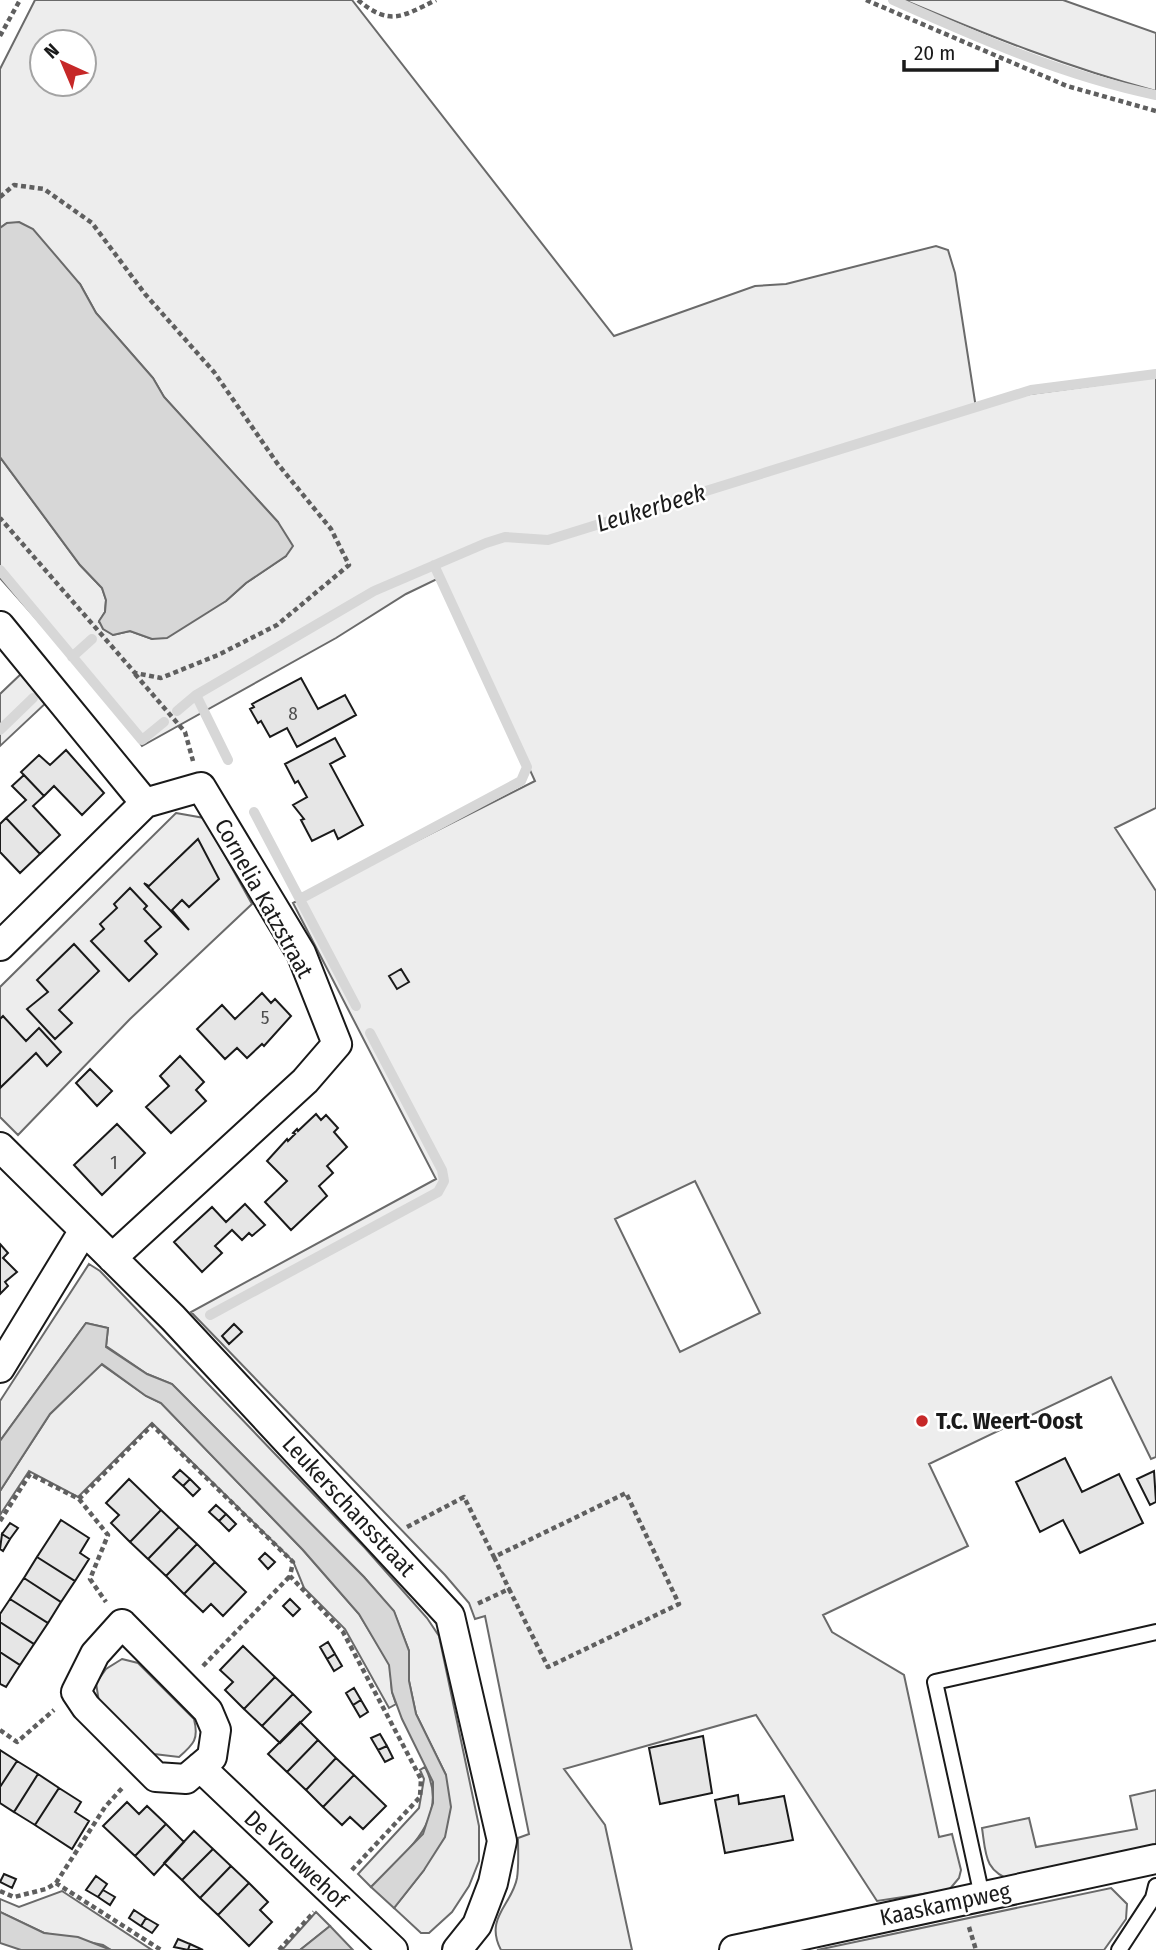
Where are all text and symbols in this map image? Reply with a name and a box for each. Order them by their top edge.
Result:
north arrow [28,28,98,98]
scale bar [904,28,997,72]
text: N [39,39,64,63]
text: 20 m [914,40,955,66]
water label: Leukerbeek [593,478,709,538]
house number: 8 [288,702,298,725]
street label: Cornelia Katzstraat [209,813,320,983]
house number: 5 [261,1006,269,1029]
house number: 1 [110,1151,118,1174]
place label: T.C. Weert-Oost [936,1407,1084,1435]
marker: T.C. Weert-Oost [914,1413,930,1429]
street label: Leukerschansstraat [277,1430,422,1582]
street label: De Vrouwehof [239,1804,355,1915]
street label: Kaaskampweg [877,1876,1013,1932]

